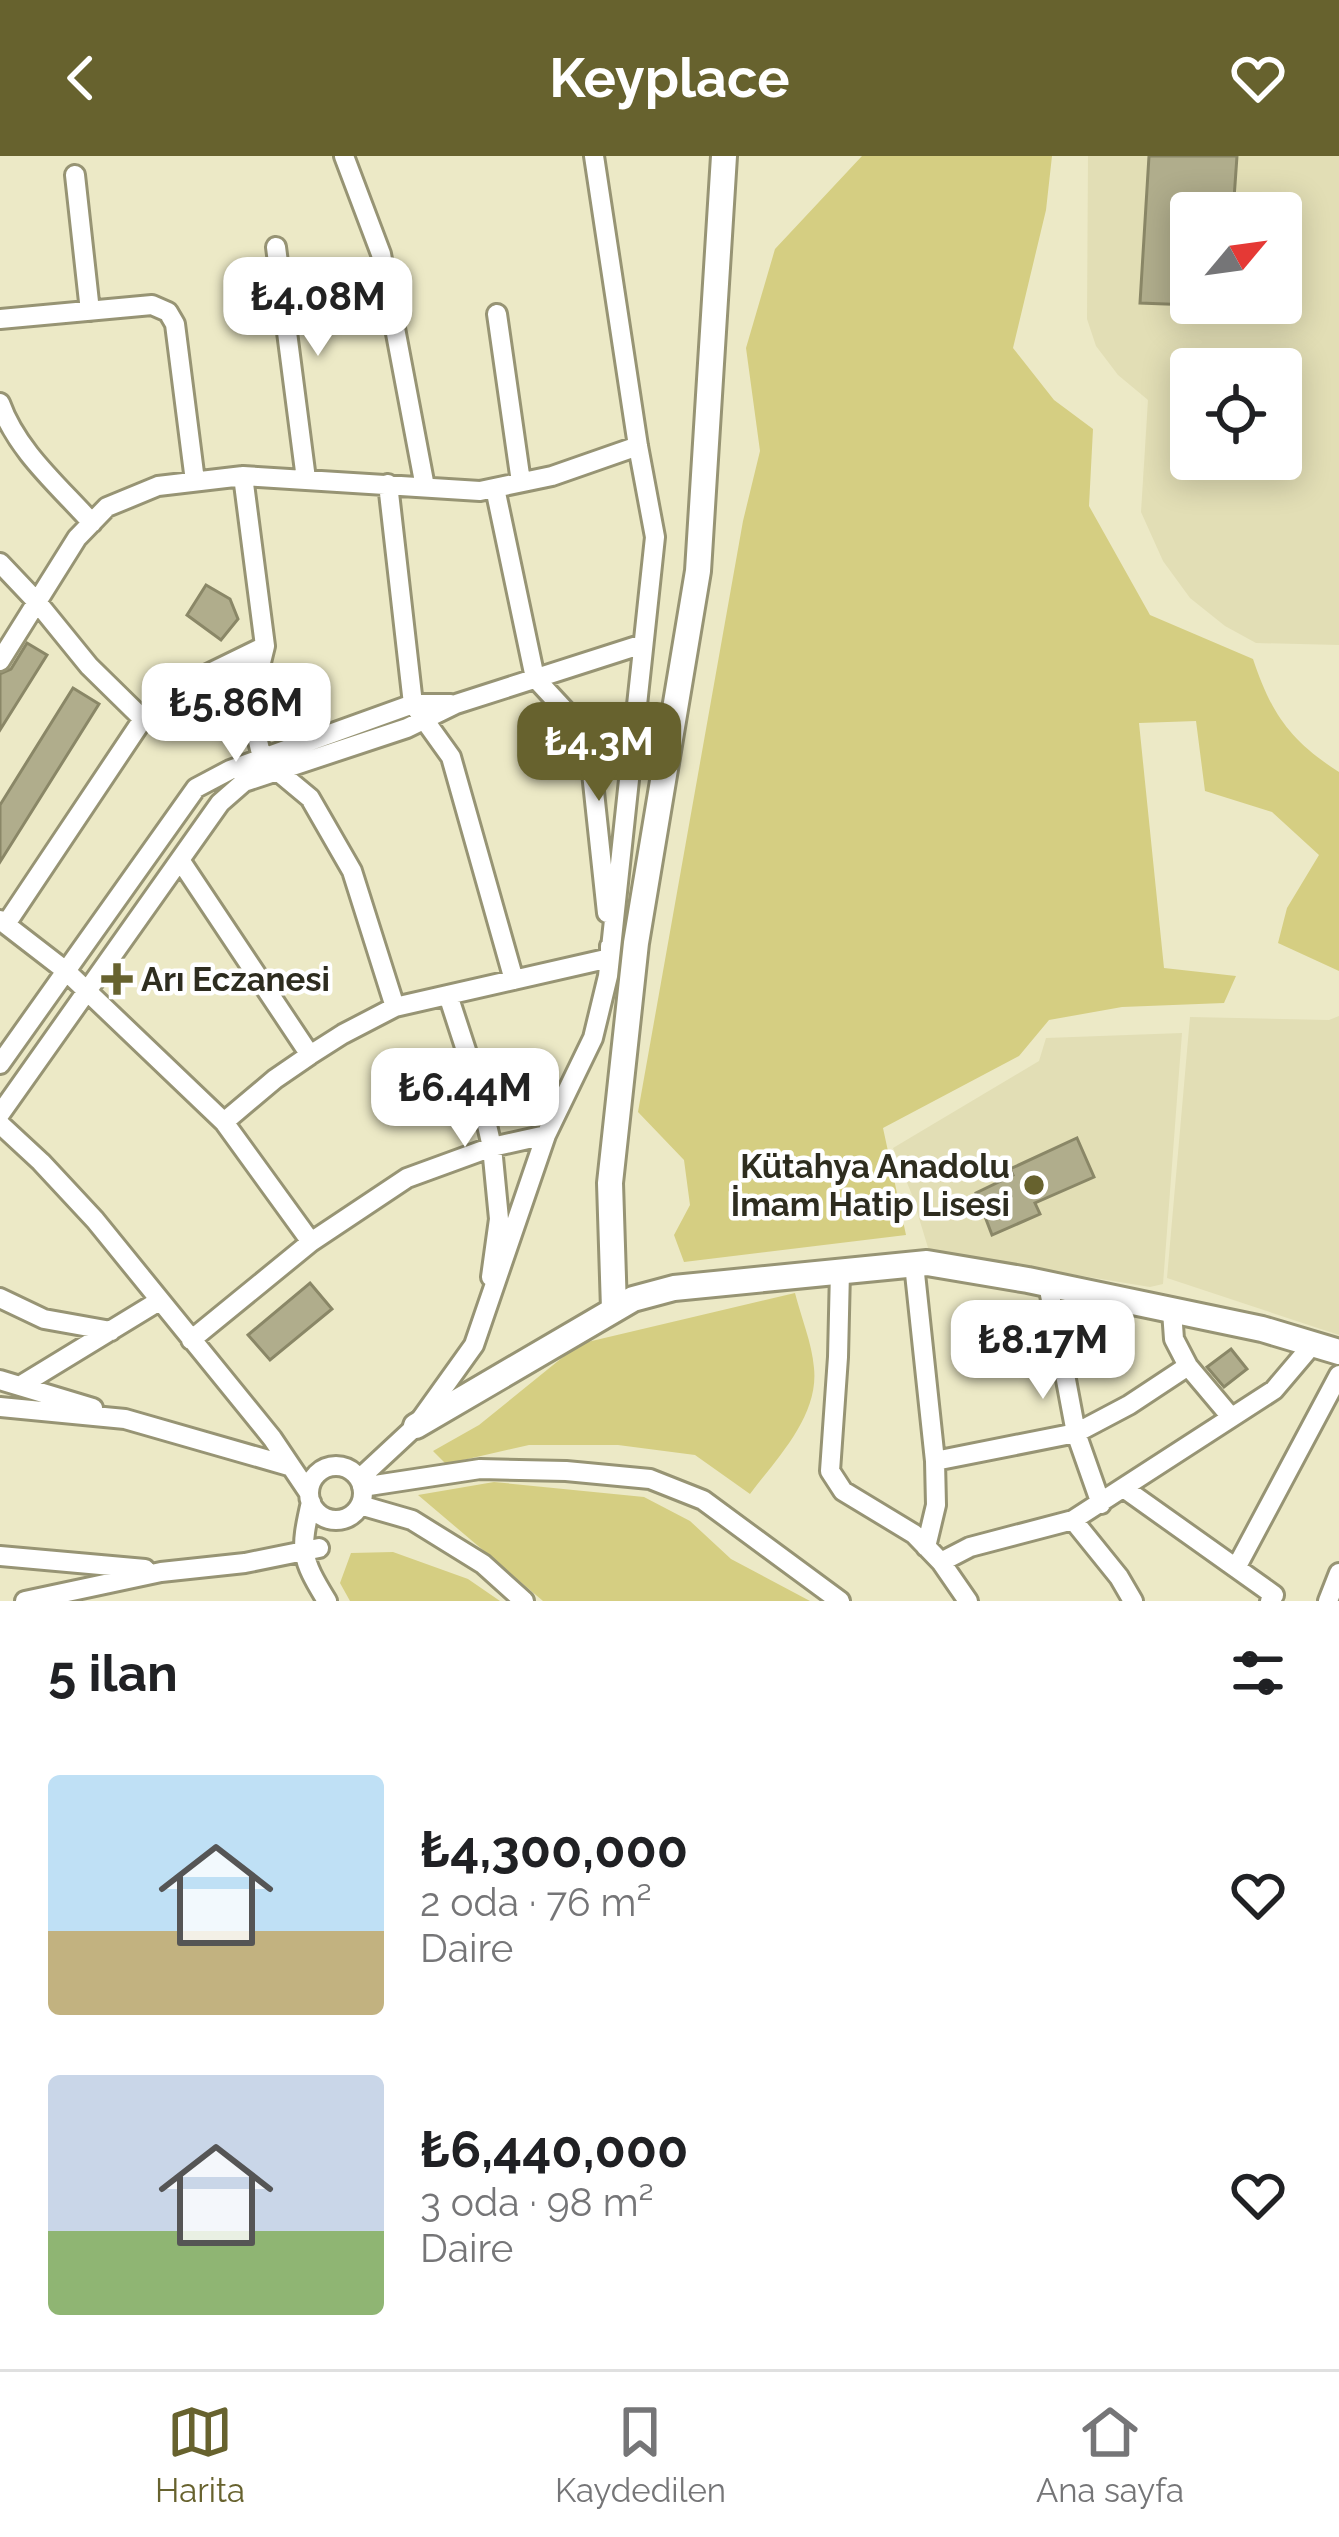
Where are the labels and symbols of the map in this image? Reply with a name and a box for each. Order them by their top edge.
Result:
north arrow [1170,192,1302,324]
pin: ₺4.08M [220,257,416,359]
pin: ₺5.86M [138,663,334,765]
pin: ₺4.3M [515,702,683,804]
place label: Arı Eczanesi [141,960,330,999]
marker: Arı Eczanesi [104,966,130,992]
pin: ₺6.44M [367,1048,563,1150]
place label: Kütahya Anadolu İmam Hatip Lisesi [731,1147,1010,1224]
marker: Kütahya Anadolu İmam Hatip Lisesi [1021,1172,1047,1198]
pin: ₺8.17M [945,1300,1141,1402]

